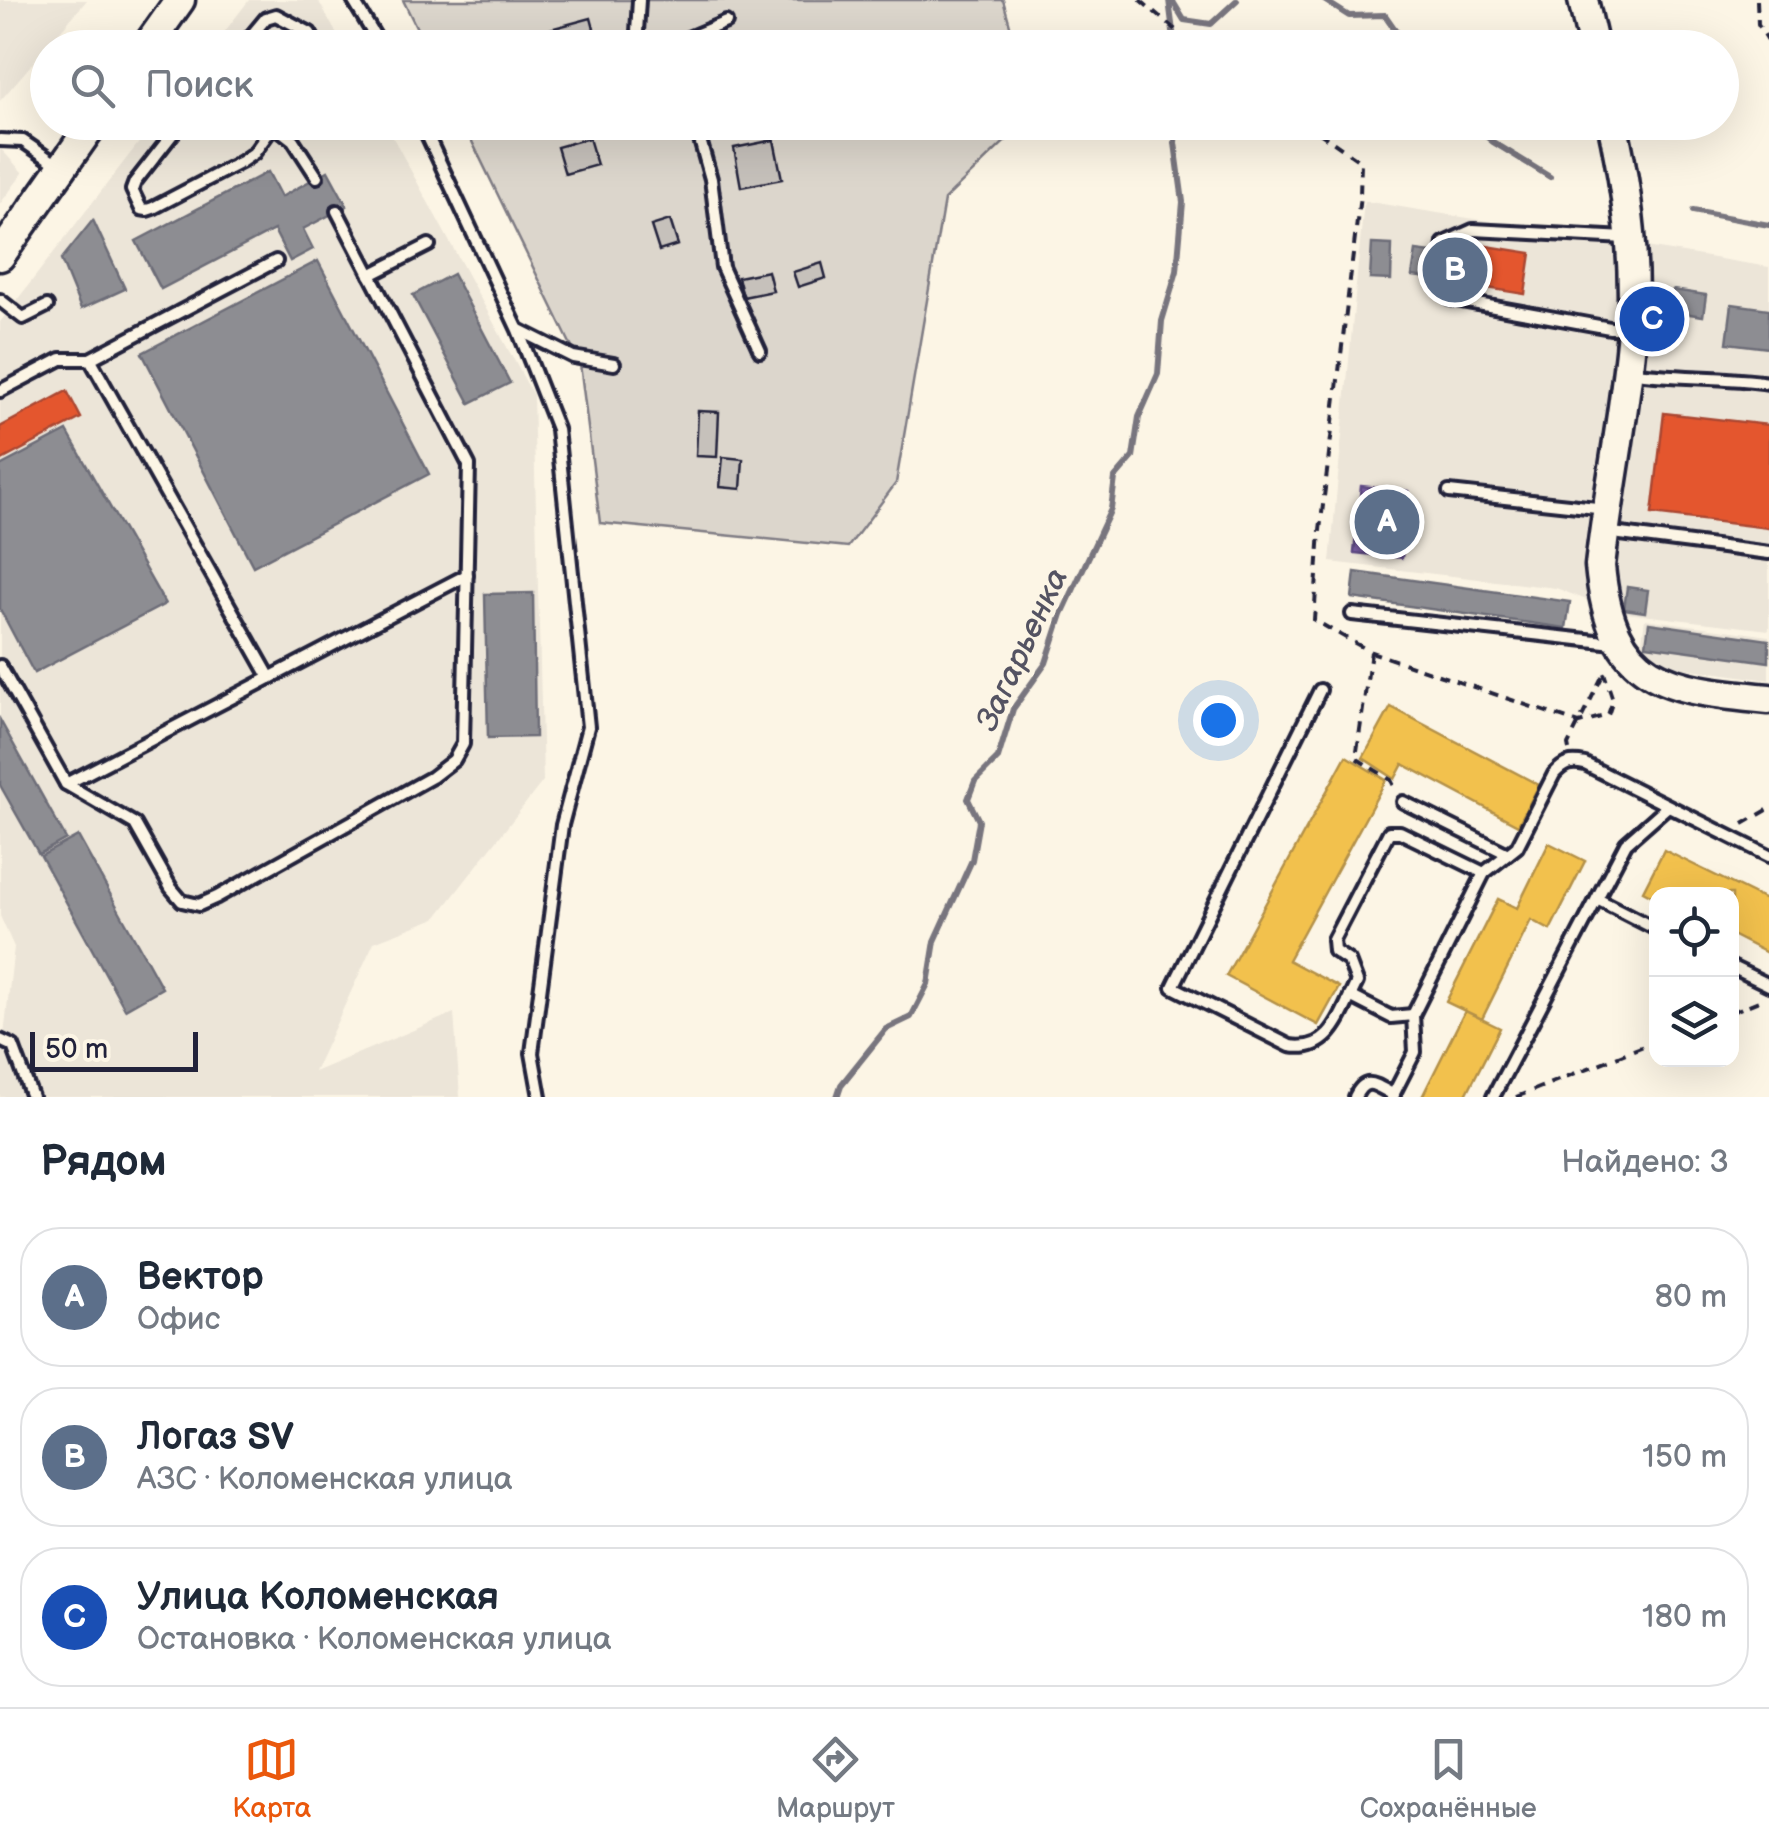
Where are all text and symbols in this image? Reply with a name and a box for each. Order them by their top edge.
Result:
search box [30,30,1739,140]
icon: search [65,58,120,113]
text: Поиск [145,63,253,108]
pin: B [1422,232,1488,308]
pin: C [1620,282,1684,356]
pin: A [1354,484,1420,560]
water label: Загарьенка [968,562,1077,737]
your location [1193,695,1244,746]
map controls [1649,887,1739,1067]
button: locate [1649,887,1739,977]
button: layers [1649,977,1739,1067]
scale bar [30,1027,198,1072]
text: 50 m [45,1033,108,1066]
text: Рядом [40,1137,167,1188]
text: Найдено: 3 [1561,1143,1729,1182]
text: Вектор [137,1255,264,1300]
text: A [65,1278,84,1317]
text: 80 m [1654,1278,1727,1317]
text: Офис [137,1300,220,1339]
text: Логаз SV [137,1415,294,1460]
text: B [63,1438,86,1477]
text: 150 m [1642,1438,1727,1477]
text: АЗС · Коломенская улица [137,1460,513,1499]
text: Улица Коломенская [137,1575,499,1620]
text: C [63,1598,86,1637]
text: 180 m [1642,1598,1727,1637]
text: Остановка · Коломенская улица [137,1620,612,1659]
tab: Карта [232,1732,311,1825]
tab: Маршрут [776,1732,895,1825]
tab: Сохранённые [1360,1732,1537,1825]

